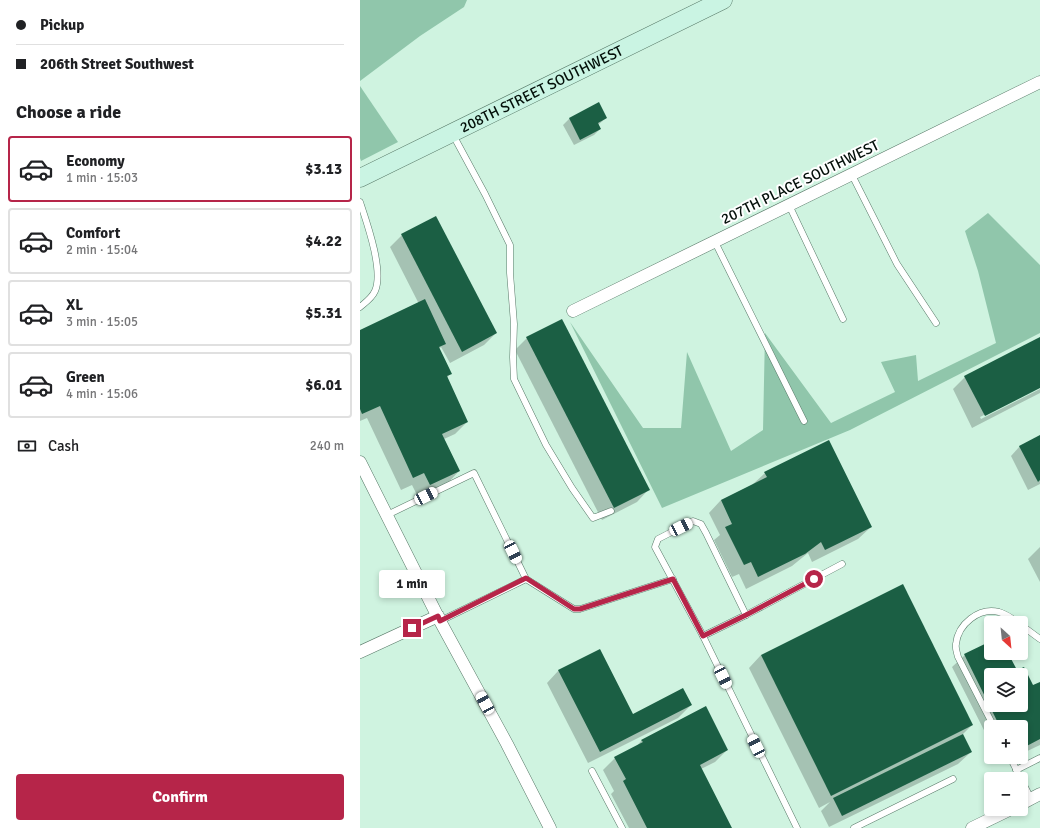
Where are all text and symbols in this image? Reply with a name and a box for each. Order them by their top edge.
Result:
text: Pickup [40,16,84,34]
street label: 208TH STREET SOUTHWEST [457,41,626,137]
text: 206th Street Southwest [40,55,194,73]
text: Choose a ride [16,101,121,123]
street label: 207TH PLACE SOUTHWEST [718,136,882,228]
icon: car [18,151,54,187]
text: Economy [66,152,125,170]
text: $3.13 [305,160,342,178]
text: 1 min · 15:03 [66,170,138,186]
icon: car [18,223,54,259]
text: Comfort [66,224,120,242]
text: $4.22 [305,232,342,250]
text: 2 min · 15:04 [66,242,138,258]
icon: car [18,295,54,331]
text: XL [66,296,83,314]
text: $5.31 [305,304,342,322]
text: 3 min · 15:05 [66,314,138,330]
icon: car [18,367,54,403]
text: Green [66,368,105,386]
text: $6.01 [305,376,342,394]
text: 4 min · 15:06 [66,386,138,402]
icon: cash [16,435,38,457]
text: Cash [48,437,79,455]
text: 240 m [310,438,344,454]
car [413,485,439,507]
car [668,516,694,538]
car [502,539,524,565]
callout: 1 min [379,570,445,598]
route start [805,570,823,588]
text: 1 min [396,576,428,592]
north arrow [984,616,1028,660]
map controls [984,616,1028,816]
route end [403,619,421,637]
car [712,664,734,690]
button: layers [984,668,1028,712]
car [474,690,496,716]
button: + [984,720,1028,764]
car [745,733,767,759]
button: − [984,772,1028,816]
button: Confirm [16,774,344,820]

